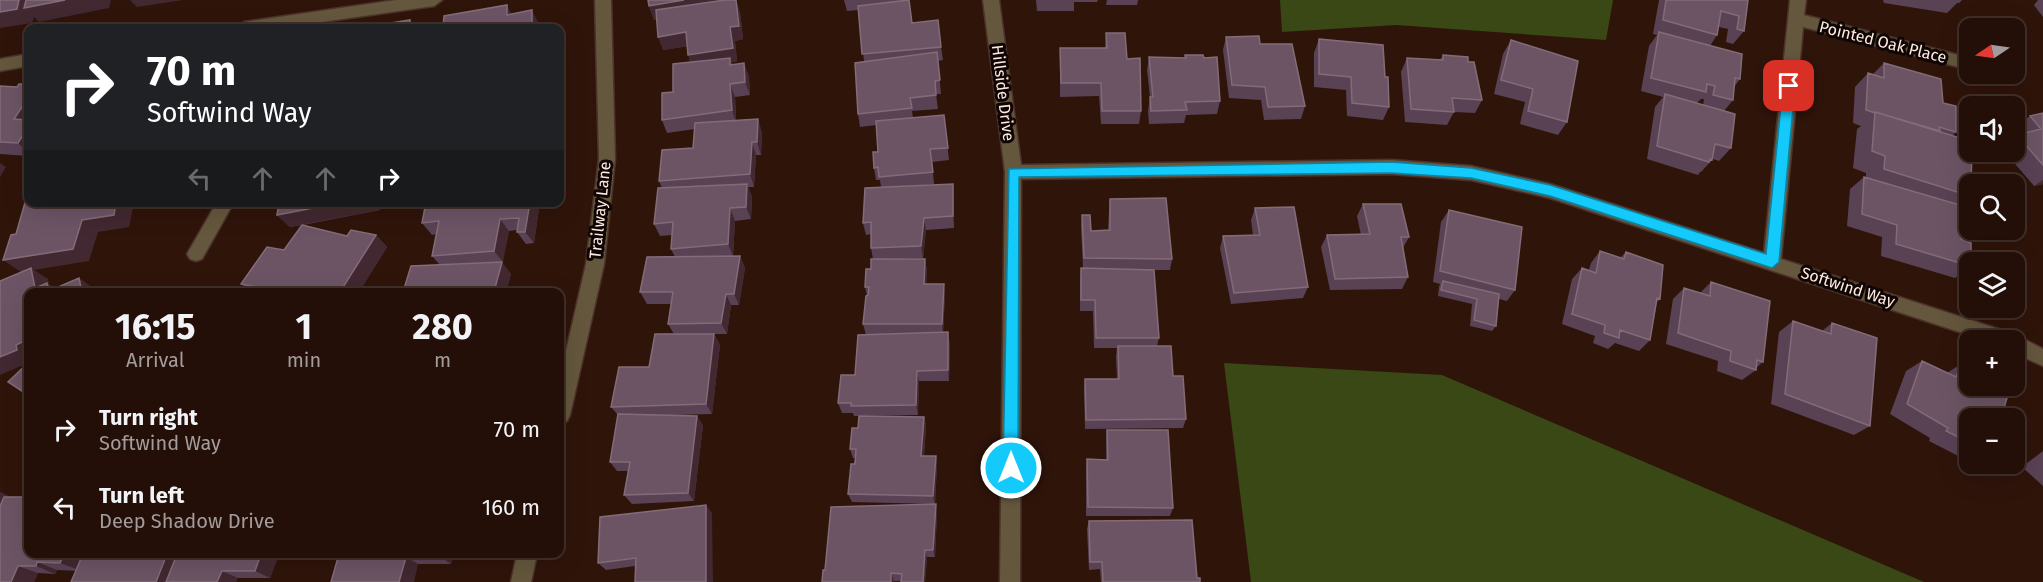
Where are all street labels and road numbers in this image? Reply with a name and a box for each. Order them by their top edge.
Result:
street label: Pointed Oak Place [1817,17,1949,67]
street label: Hillside Drive [988,44,1018,142]
street label: Trailway Lane [585,160,615,260]
street label: Softwind Way [1799,263,1897,311]

